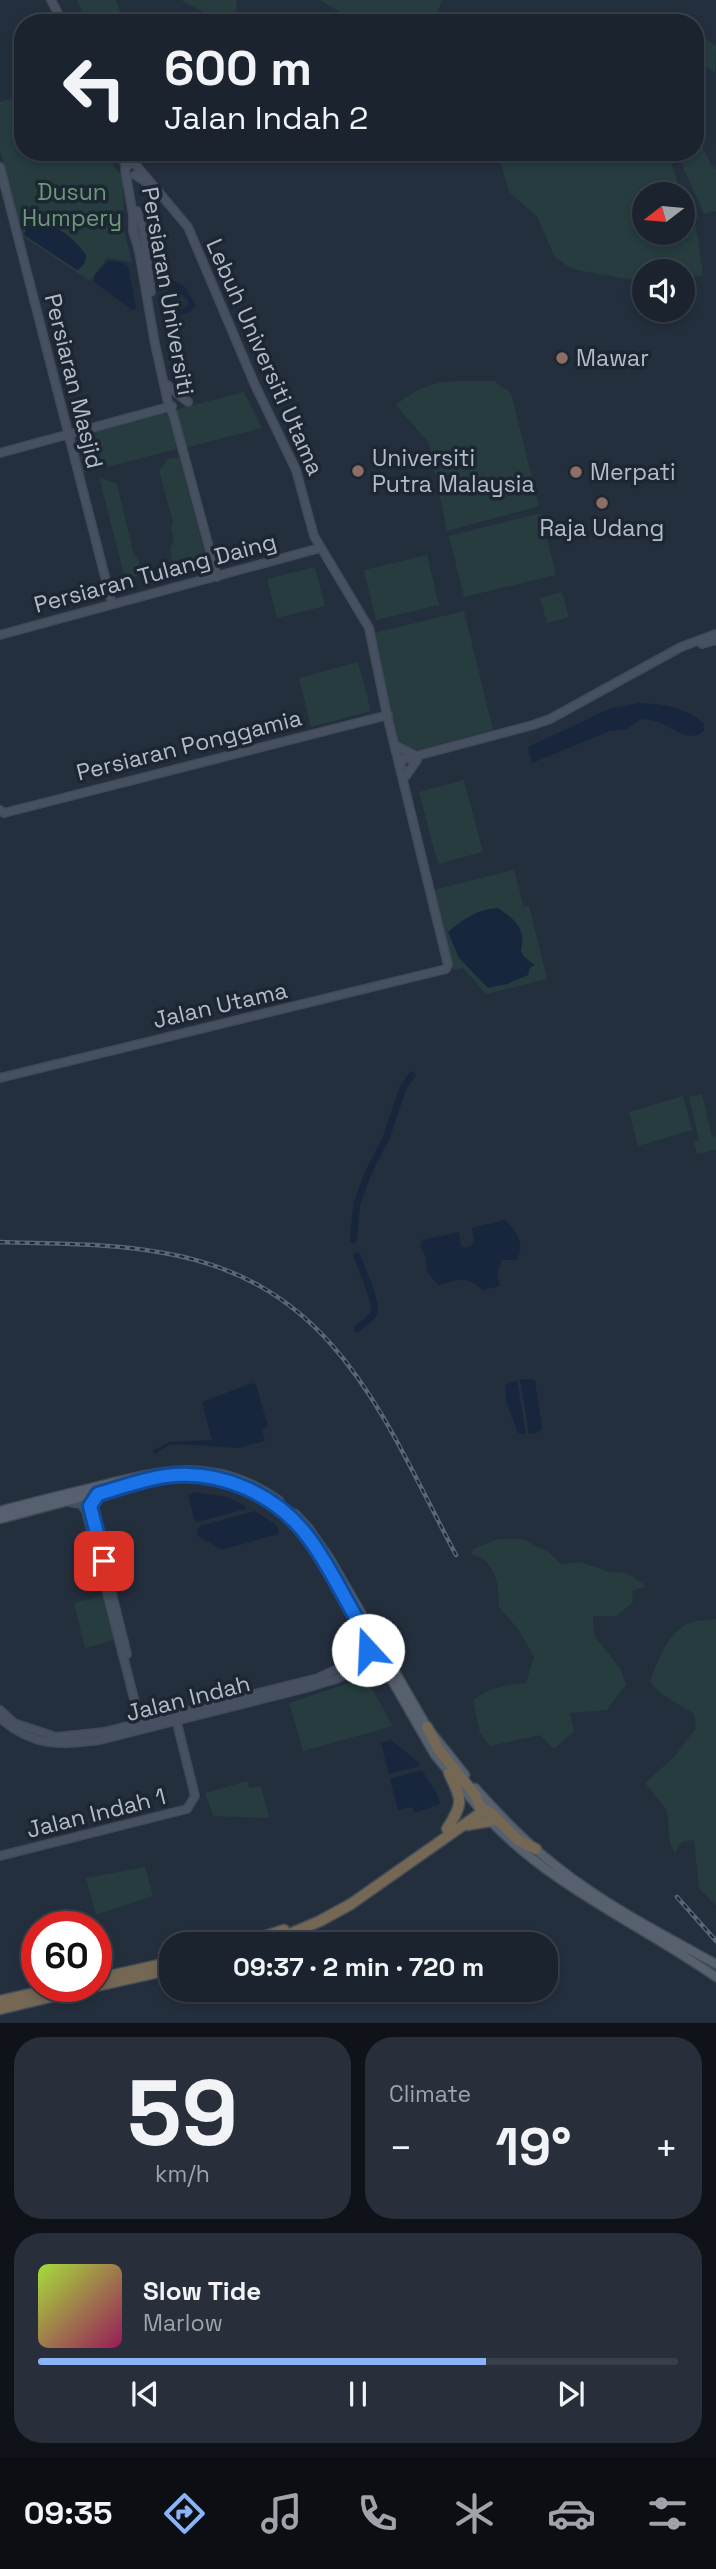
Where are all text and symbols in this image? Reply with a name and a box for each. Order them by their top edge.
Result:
text: 600 m [164,37,312,99]
icon: left [49,42,140,133]
text: Jalan Indah 2 [164,98,368,138]
park label: Dusun Humpery [22,177,122,233]
north arrow [632,182,695,245]
map controls [632,182,695,322]
street label: Persiaran Universiti [135,184,201,398]
street label: Lebuh Universiti Utama [199,234,331,480]
button: sound [632,259,695,322]
street label: Persiaran Masjid [38,290,110,472]
place label: Mawar [576,343,649,373]
marker: Mawar [554,350,570,366]
place label: Universiti Putra Malaysia [372,443,535,499]
place label: Merpati [590,457,676,487]
marker: Universiti Putra Malaysia [350,463,366,479]
marker: Merpati [568,464,584,480]
marker: Raja Udang [594,495,610,511]
place label: Raja Udang [540,513,664,543]
street label: Persiaran Tulang Daing [30,526,280,620]
street label: Persiaran Ponggamia [73,702,305,788]
street label: Jalan Utama [150,975,290,1035]
pin [74,1531,134,1591]
icon: arrive [85,1542,123,1580]
position arrow [331,1613,405,1687]
street label: Jalan Indah [123,1668,253,1728]
street label: Jalan Indah 1 [23,1781,169,1845]
speed limit sign: 60 [21,1911,112,2002]
text: 09:37 · 2 min · 720 m [233,1950,484,1984]
text: 59 [127,2055,238,2172]
text: Climate [389,2079,471,2109]
text: 19° [495,2114,572,2180]
text: − [389,2124,413,2172]
text: + [654,2124,678,2172]
text: km/h [155,2159,210,2189]
text: Slow Tide [143,2274,261,2308]
text: Marlow [143,2308,223,2338]
icon: previous [126,2375,164,2413]
icon: pause [339,2375,377,2413]
icon: next [552,2375,590,2413]
icon: directions [160,2489,209,2538]
icon: music [257,2489,306,2538]
icon: phone [353,2489,402,2538]
icon: climate [450,2489,499,2538]
icon: car [547,2489,596,2538]
icon: filters [643,2489,692,2538]
text: 09:35 [24,2493,113,2533]

